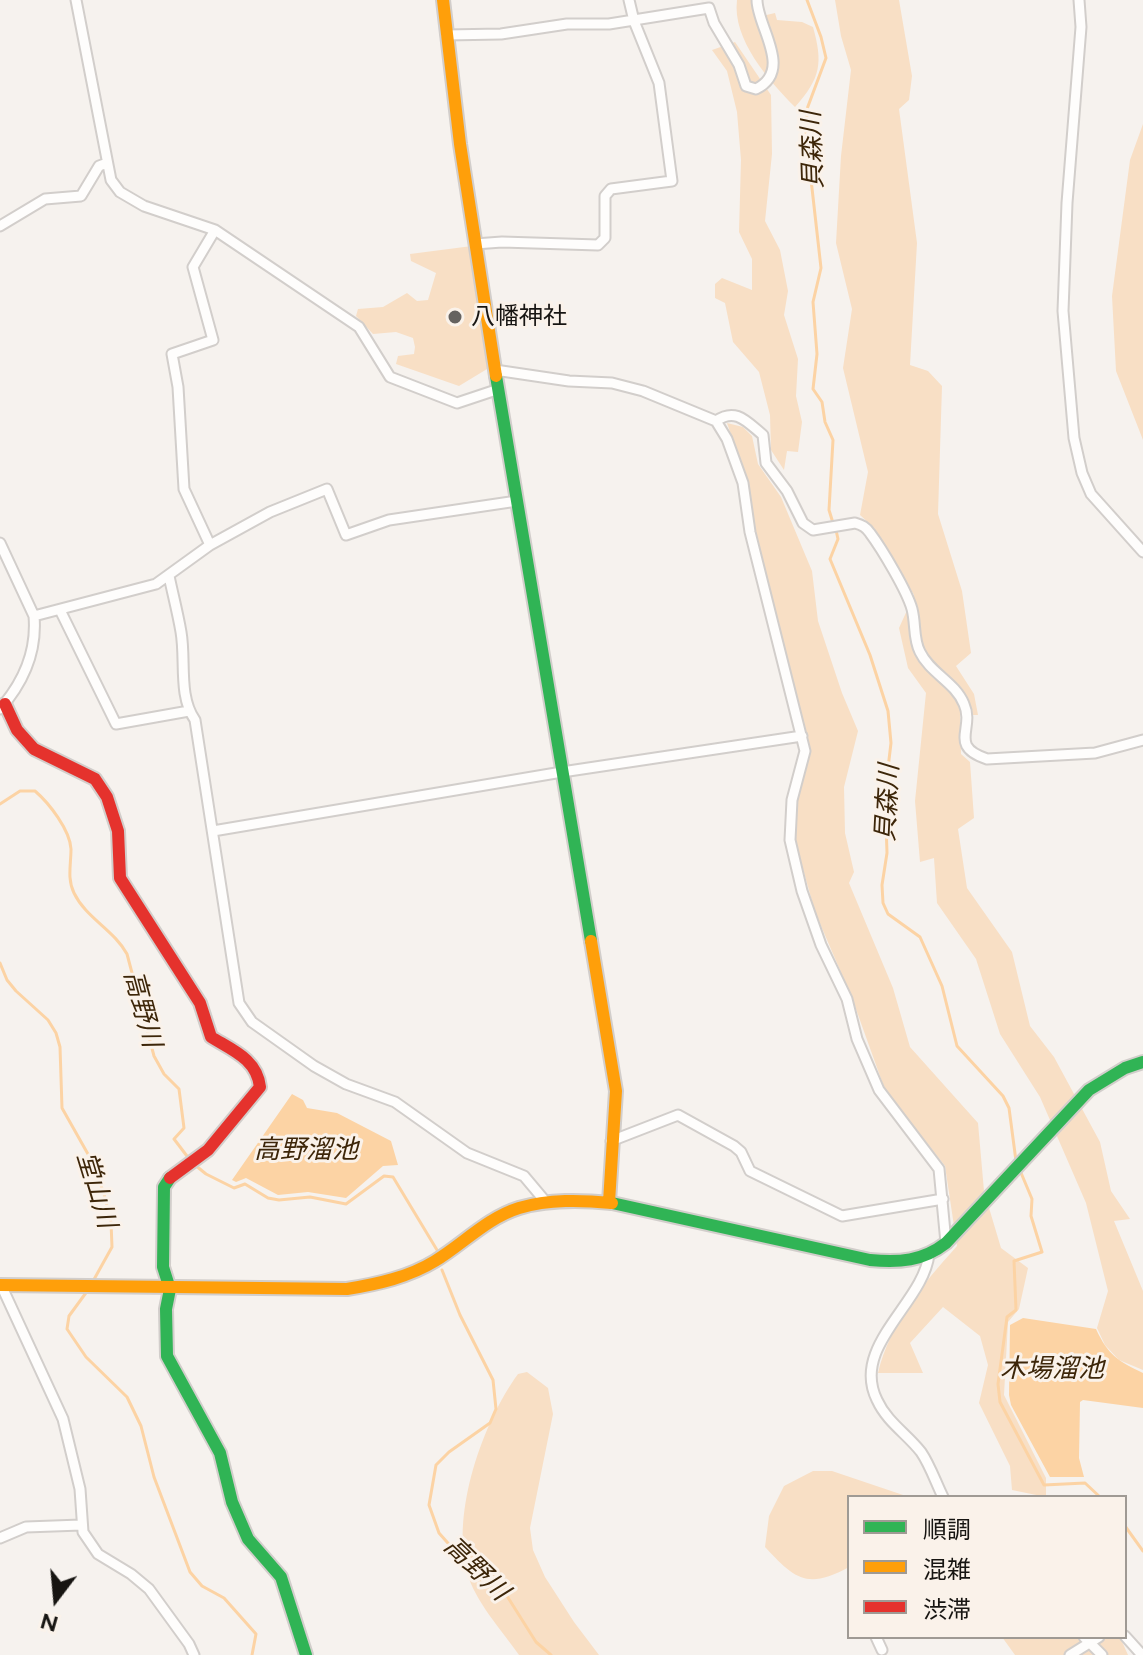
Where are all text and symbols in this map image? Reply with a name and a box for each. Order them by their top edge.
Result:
water label: 貝森川 [796,110,830,190]
place label: 八幡神社 [471,303,567,331]
marker: 八幡神社 [446,308,464,326]
water label: 貝森川 [870,763,906,843]
water label: 高野川 [117,967,167,1051]
water label: 高野溜池 [254,1134,358,1166]
water label: 堂山川 [70,1148,122,1232]
water label: 木場溜池 [1000,1353,1104,1385]
legend [847,1495,1127,1639]
text: 順調 [923,1515,971,1544]
water label: 高野川 [437,1531,515,1607]
text: 混雑 [923,1555,971,1584]
north arrow [16,1559,96,1639]
text: 渋滞 [923,1595,971,1624]
text: N [37,1607,61,1638]

